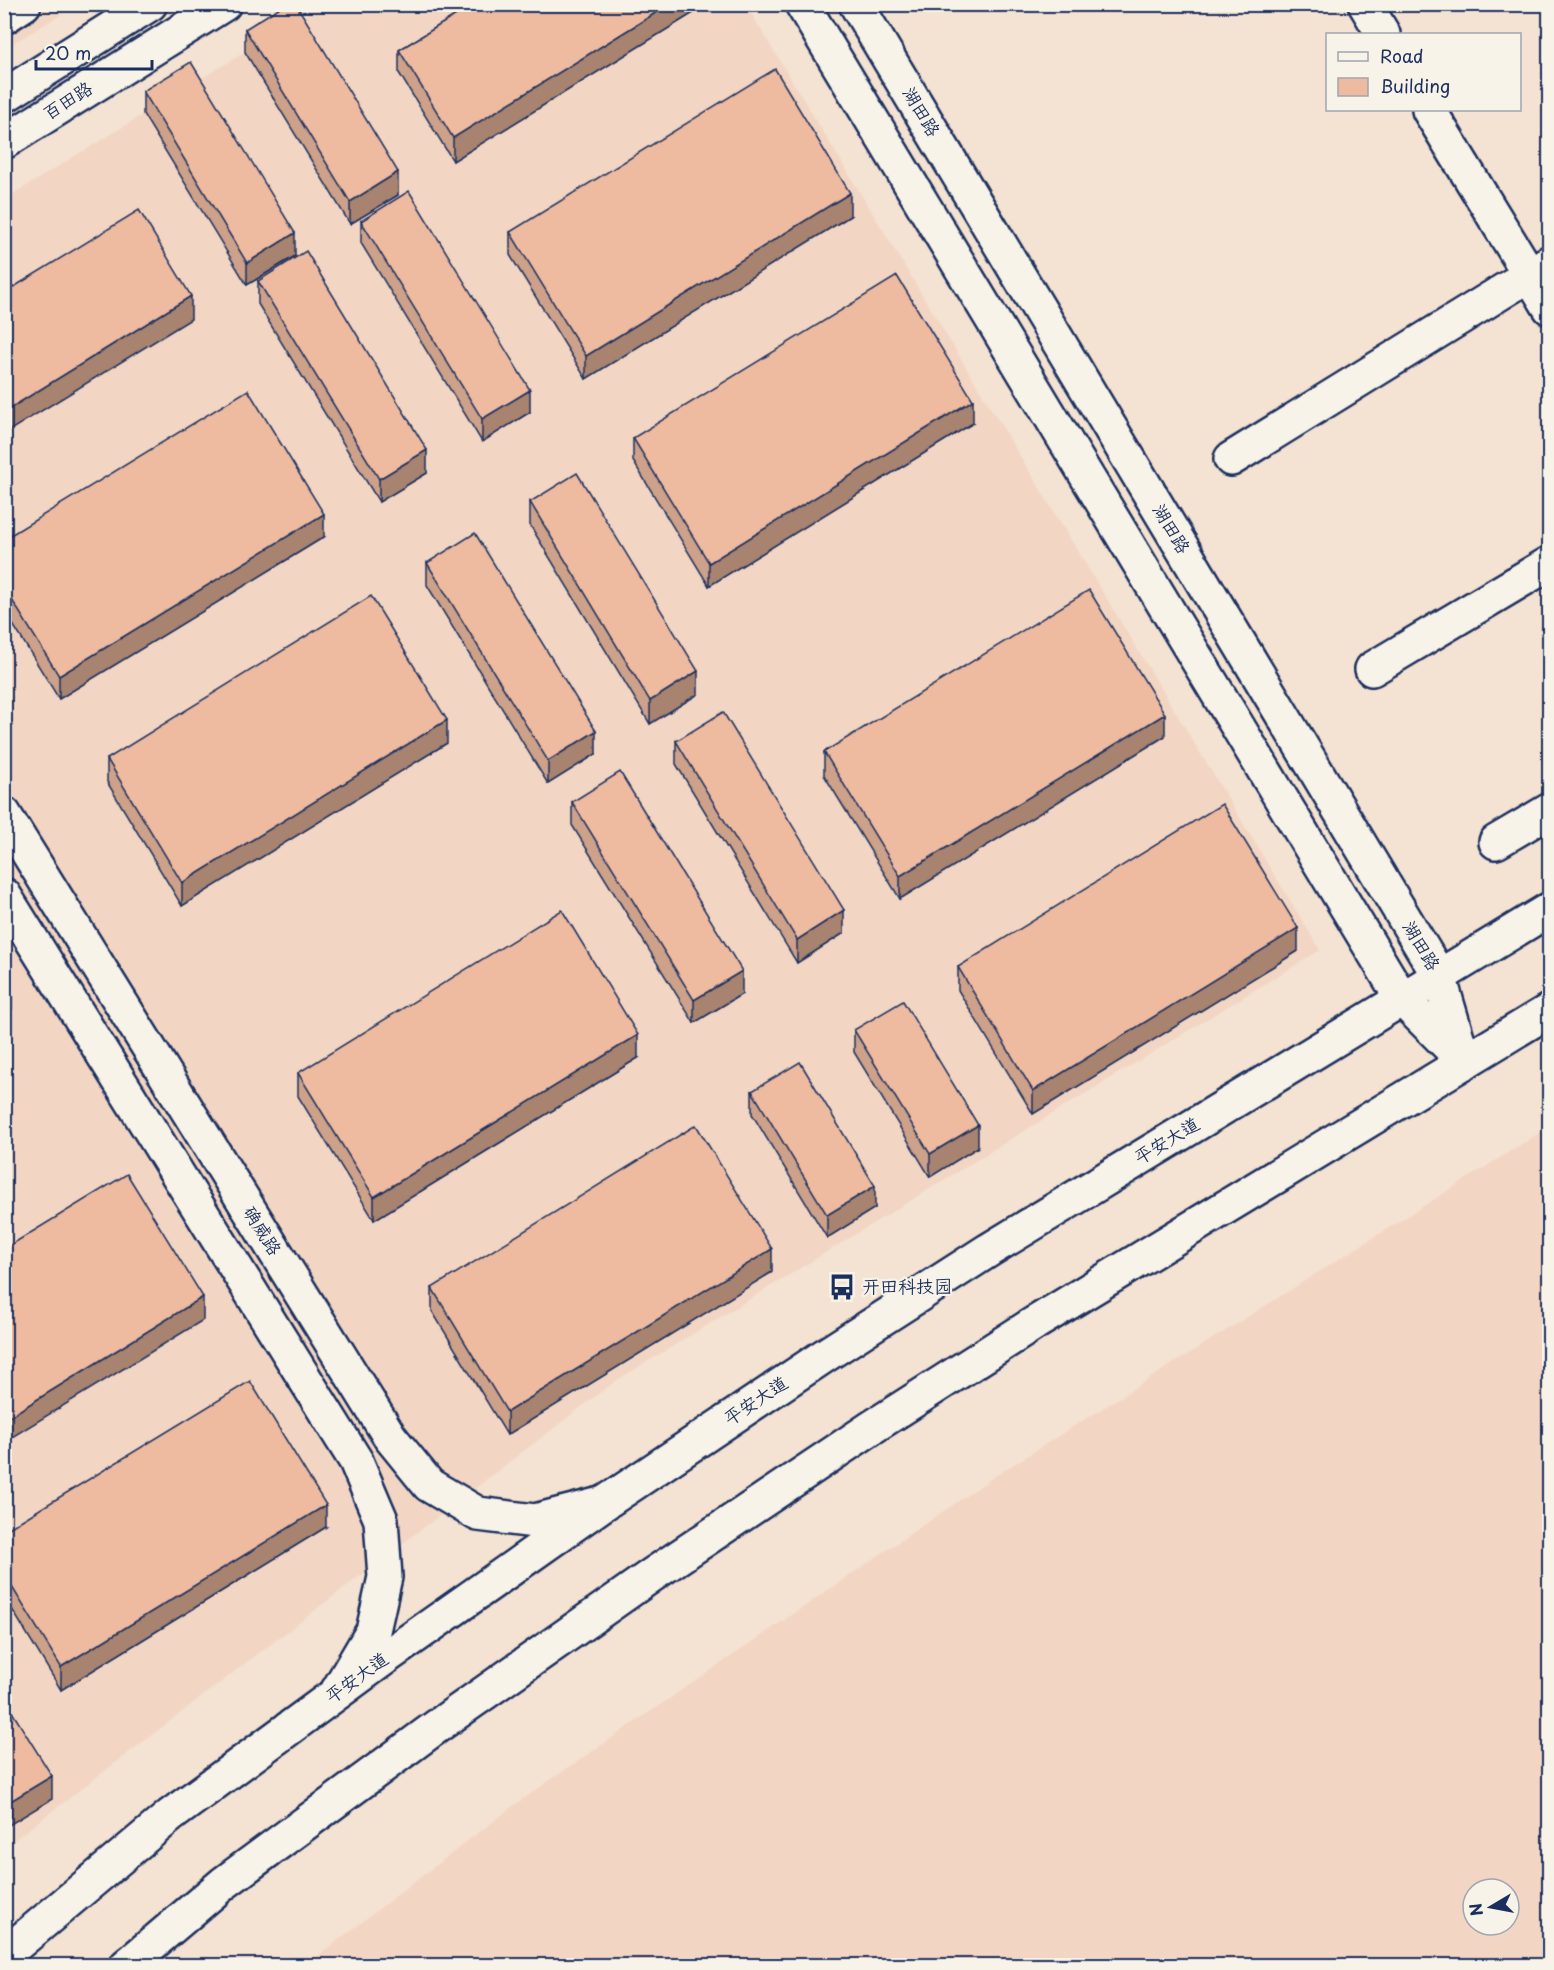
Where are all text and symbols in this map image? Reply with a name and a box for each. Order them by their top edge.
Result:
scale bar [36,33,152,71]
legend [1326,33,1521,111]
text: 20 m [45,39,91,66]
text: Road [1380,42,1424,69]
text: Building [1380,72,1450,99]
street label: 百田路 [37,74,97,125]
street label: 湖田路 [897,81,948,141]
street label: 湖田路 [1147,498,1198,558]
street label: 湖田路 [1397,915,1448,975]
street label: 平安大道 [1128,1110,1204,1170]
street label: 确威路 [238,1200,289,1260]
bus stop icon: 开田科技园 [827,1272,857,1302]
place label: 开田科技园 [862,1272,952,1299]
street label: 平安大道 [718,1368,793,1431]
street label: 平安大道 [319,1645,393,1709]
north arrow [1461,1877,1521,1937]
text: N [1462,1901,1488,1918]

